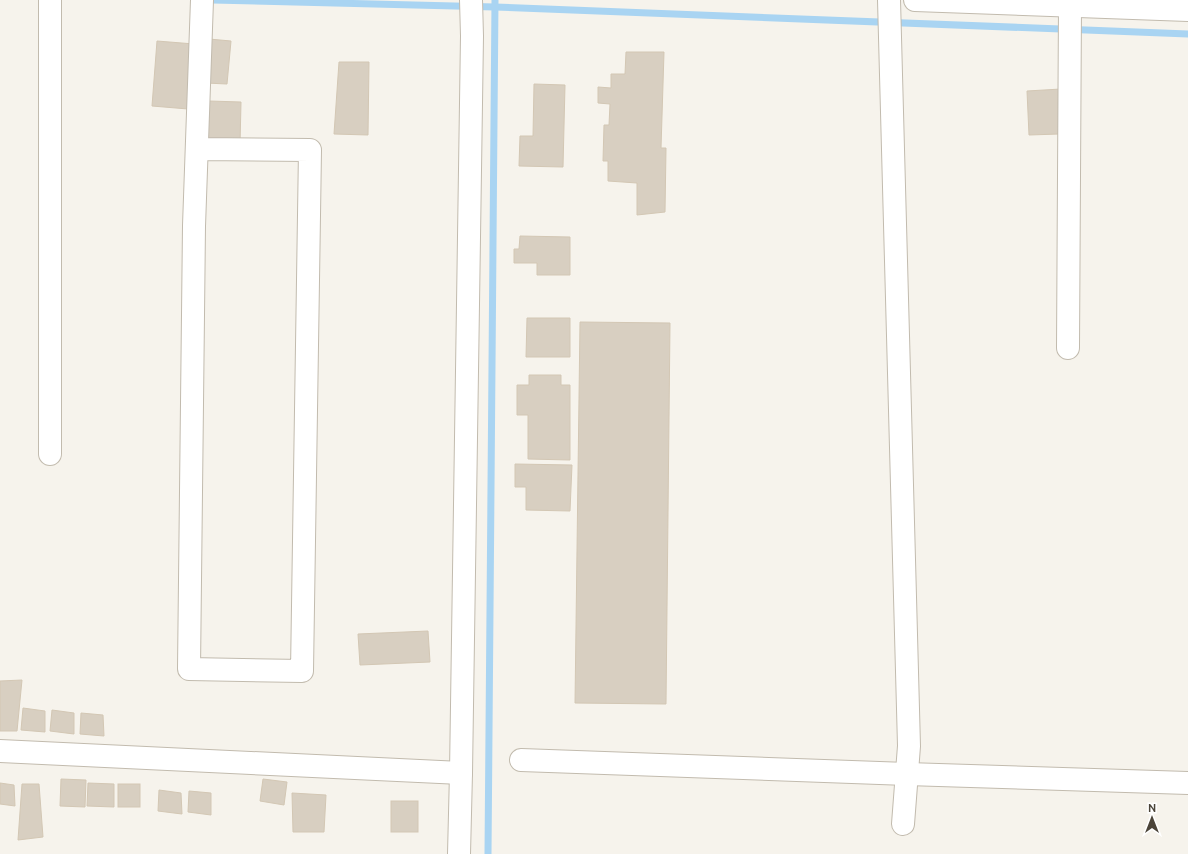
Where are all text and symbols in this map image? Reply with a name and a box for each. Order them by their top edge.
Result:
north arrow [1132,798,1172,838]
text: N [1148,802,1156,814]

